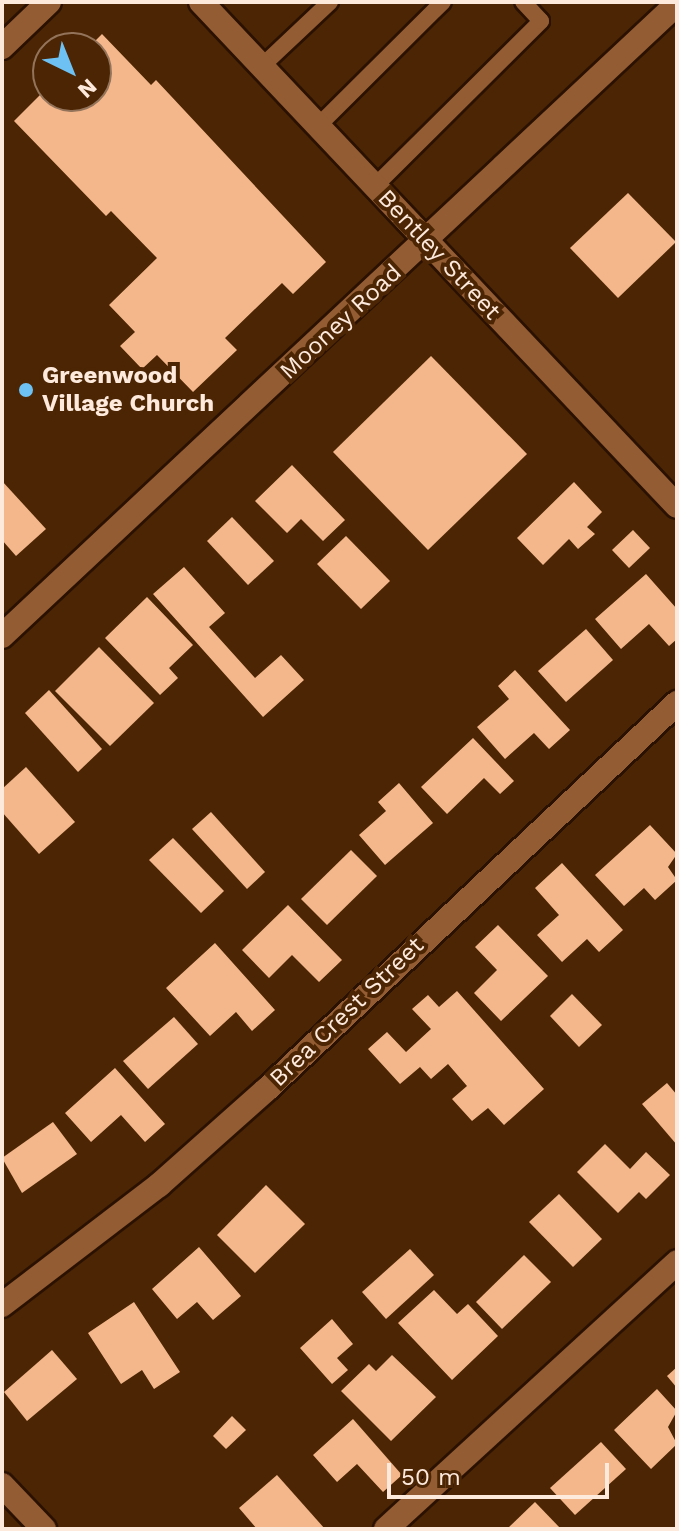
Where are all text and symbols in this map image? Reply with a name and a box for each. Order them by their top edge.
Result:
north arrow [32,32,112,112]
text: N [73,74,102,103]
street label: Bentley Street [371,184,507,326]
street label: Mooney Road [274,258,408,386]
place label: Greenwood Village Church [42,362,214,418]
marker: Greenwood Village Church [17,381,35,399]
street label: Brea Crest Street [264,931,430,1093]
scale bar [391,1447,613,1497]
text: 50 m [401,1463,461,1491]

